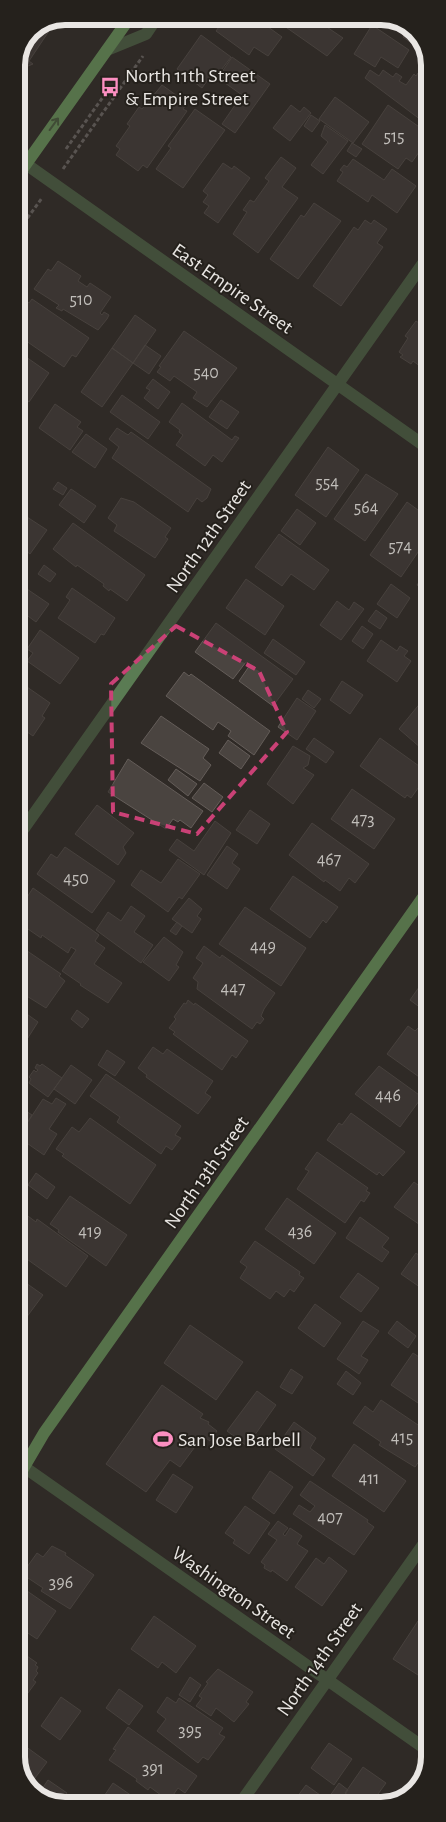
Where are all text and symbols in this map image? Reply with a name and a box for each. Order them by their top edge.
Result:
place label: North 11th Street & Empire Street [125,66,256,109]
bus stop icon: North 11th Street & Empire Street [99,76,121,98]
one-way arrow [49,117,59,131]
house number: 515 [383,128,405,146]
street label: East Empire Street [169,240,297,338]
house number: 510 [69,291,93,309]
house number: 540 [193,364,219,382]
house number: 554 [315,474,339,492]
street label: North 12th Street [163,476,255,597]
house number: 564 [354,499,379,517]
house number: 574 [388,538,412,556]
house number: 473 [351,811,375,829]
house number: 467 [317,851,341,869]
house number: 450 [63,870,89,888]
house number: 449 [250,938,276,956]
house number: 447 [221,980,245,998]
house number: 446 [375,1087,401,1105]
street label: North 13th Street [161,1112,253,1232]
house number: 419 [78,1223,102,1241]
house number: 436 [288,1223,312,1241]
sports icon: San Jose Barbell [152,1428,174,1450]
house number: 415 [391,1429,413,1447]
place label: San Jose Barbell [178,1430,301,1450]
house number: 411 [358,1470,380,1488]
house number: 407 [317,1509,343,1527]
street label: Washington Street [168,1543,299,1643]
house number: 396 [49,1574,73,1592]
street label: North 14th Street [273,1599,367,1720]
house number: 395 [178,1722,202,1740]
house number: 391 [142,1760,164,1778]

